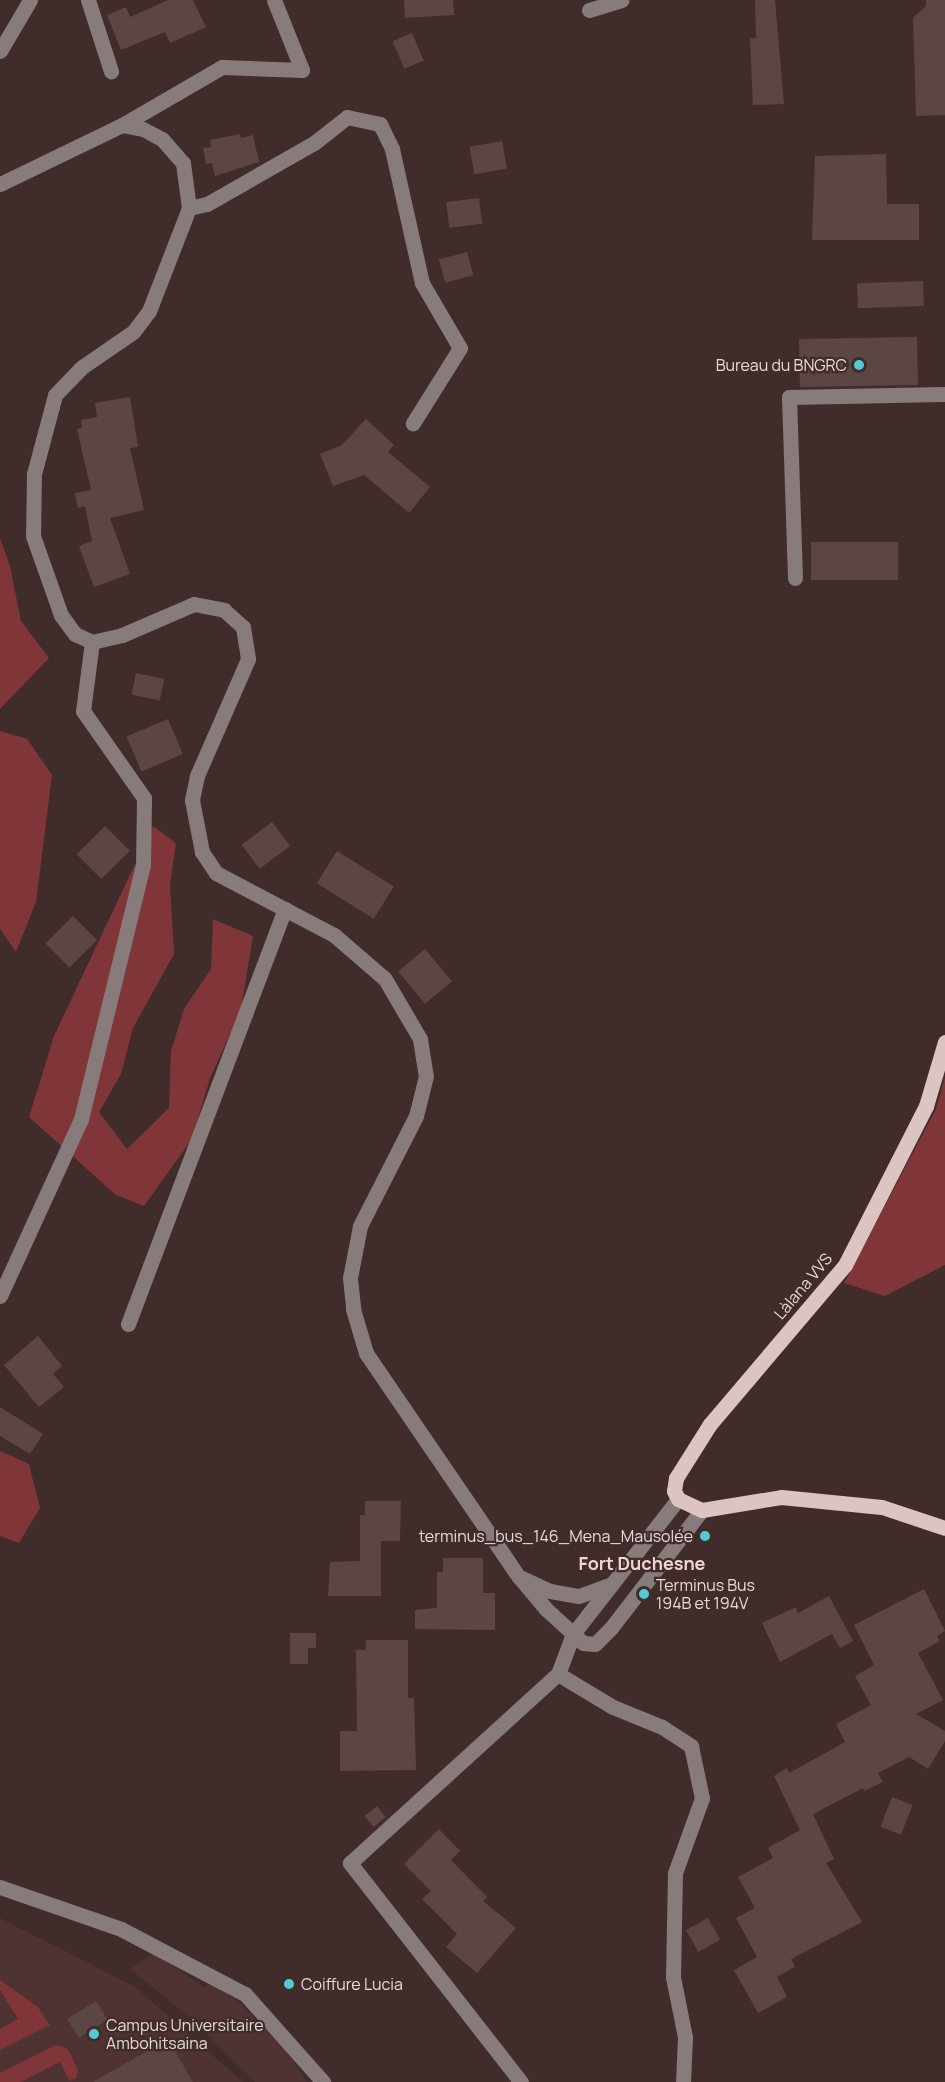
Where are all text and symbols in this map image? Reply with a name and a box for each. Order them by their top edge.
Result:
place label: Bureau du BNGRC [716,355,847,375]
marker: Bureau du BNGRC [852,358,866,372]
street label: Làlana VVS [770,1249,836,1323]
place label: terminus_bus_146_Mena_Mausolée [419,1526,693,1546]
marker: terminus_bus_146_Mena_Mausolée [698,1529,712,1543]
district label: Fort Duchesne [579,1552,705,1574]
place label: Terminus Bus 194B et 194V [656,1575,755,1613]
marker: Terminus Bus 194B et 194V [637,1587,651,1601]
place label: Coiffure Lucia [301,1974,403,1994]
marker: Coiffure Lucia [282,1977,296,1991]
place label: Campus Universitaire Ambohitsaina [106,2015,264,2053]
marker: Campus Universitaire Ambohitsaina [87,2027,101,2041]

